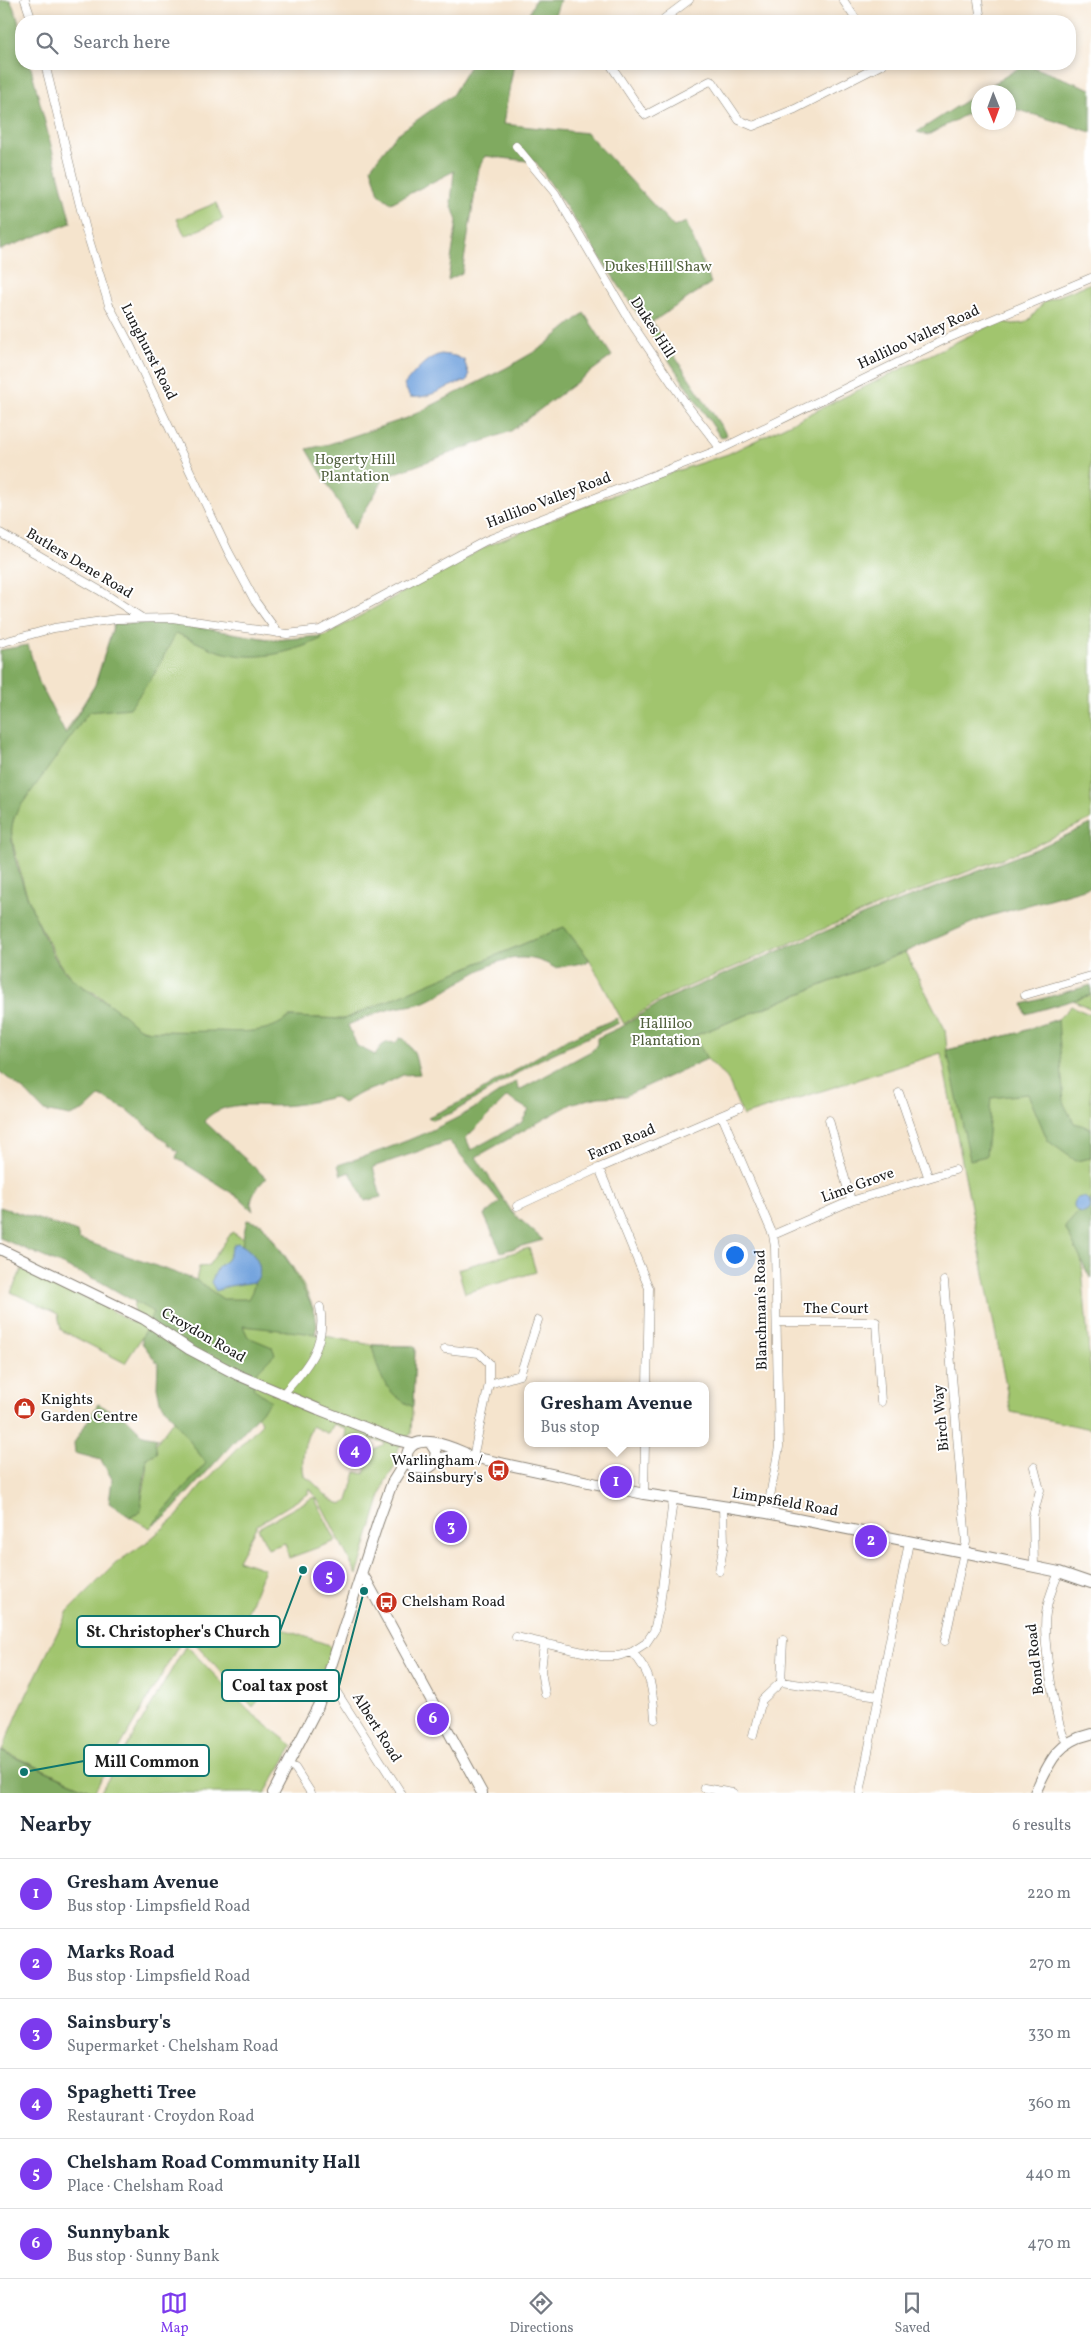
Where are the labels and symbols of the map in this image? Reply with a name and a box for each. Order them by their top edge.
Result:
north arrow [971,85,1016,130]
park label: Dukes Hill Shaw [604,257,712,278]
street label: Dukes Hill [624,293,680,363]
street label: Lunghurst Road [115,300,181,404]
street label: Halliloo Valley Road [855,301,983,375]
park label: Hogerty Hill Plantation [314,450,396,488]
street label: Halliloo Valley Road [484,468,614,534]
street label: Butlers Dene Road [22,524,136,604]
park label: Halliloo Plantation [632,1014,700,1052]
street label: Farm Road [585,1119,659,1167]
street label: Lime Grove [819,1163,897,1209]
your location [722,1242,748,1268]
street label: Blanchman's Road [750,1249,774,1371]
street label: The Court [803,1299,869,1320]
street label: Croydon Road [157,1303,249,1369]
street label: Birch Way [929,1384,955,1452]
place label: Knights Garden Centre [41,1390,138,1428]
shop icon: Knights Garden Centre [13,1397,37,1421]
pin: 4 [339,1432,371,1470]
place label: Warlingham / Sainsbury's [391,1451,484,1489]
bus stop icon: Warlingham / Sainsbury's [487,1458,511,1482]
pin: 1 [600,1463,632,1501]
street label: Limpsfield Road [730,1483,840,1523]
pin: 3 [435,1508,467,1546]
pin: 2 [855,1522,887,1560]
pin: 5 [313,1558,345,1596]
bus stop icon: Chelsham Road [374,1590,398,1614]
place label: Chelsham Road [402,1592,505,1613]
callout: St. Christopher's Church [77,1616,280,1647]
text: St. Christopher's Church [86,1622,270,1644]
street label: Bond Road [1022,1622,1050,1696]
callout: Coal tax post [222,1670,339,1701]
text: Coal tax post [232,1676,328,1698]
street label: Albert Road [346,1689,406,1767]
pin: 6 [417,1700,449,1738]
callout: Mill Common [84,1745,209,1776]
text: Mill Common [95,1752,200,1774]

